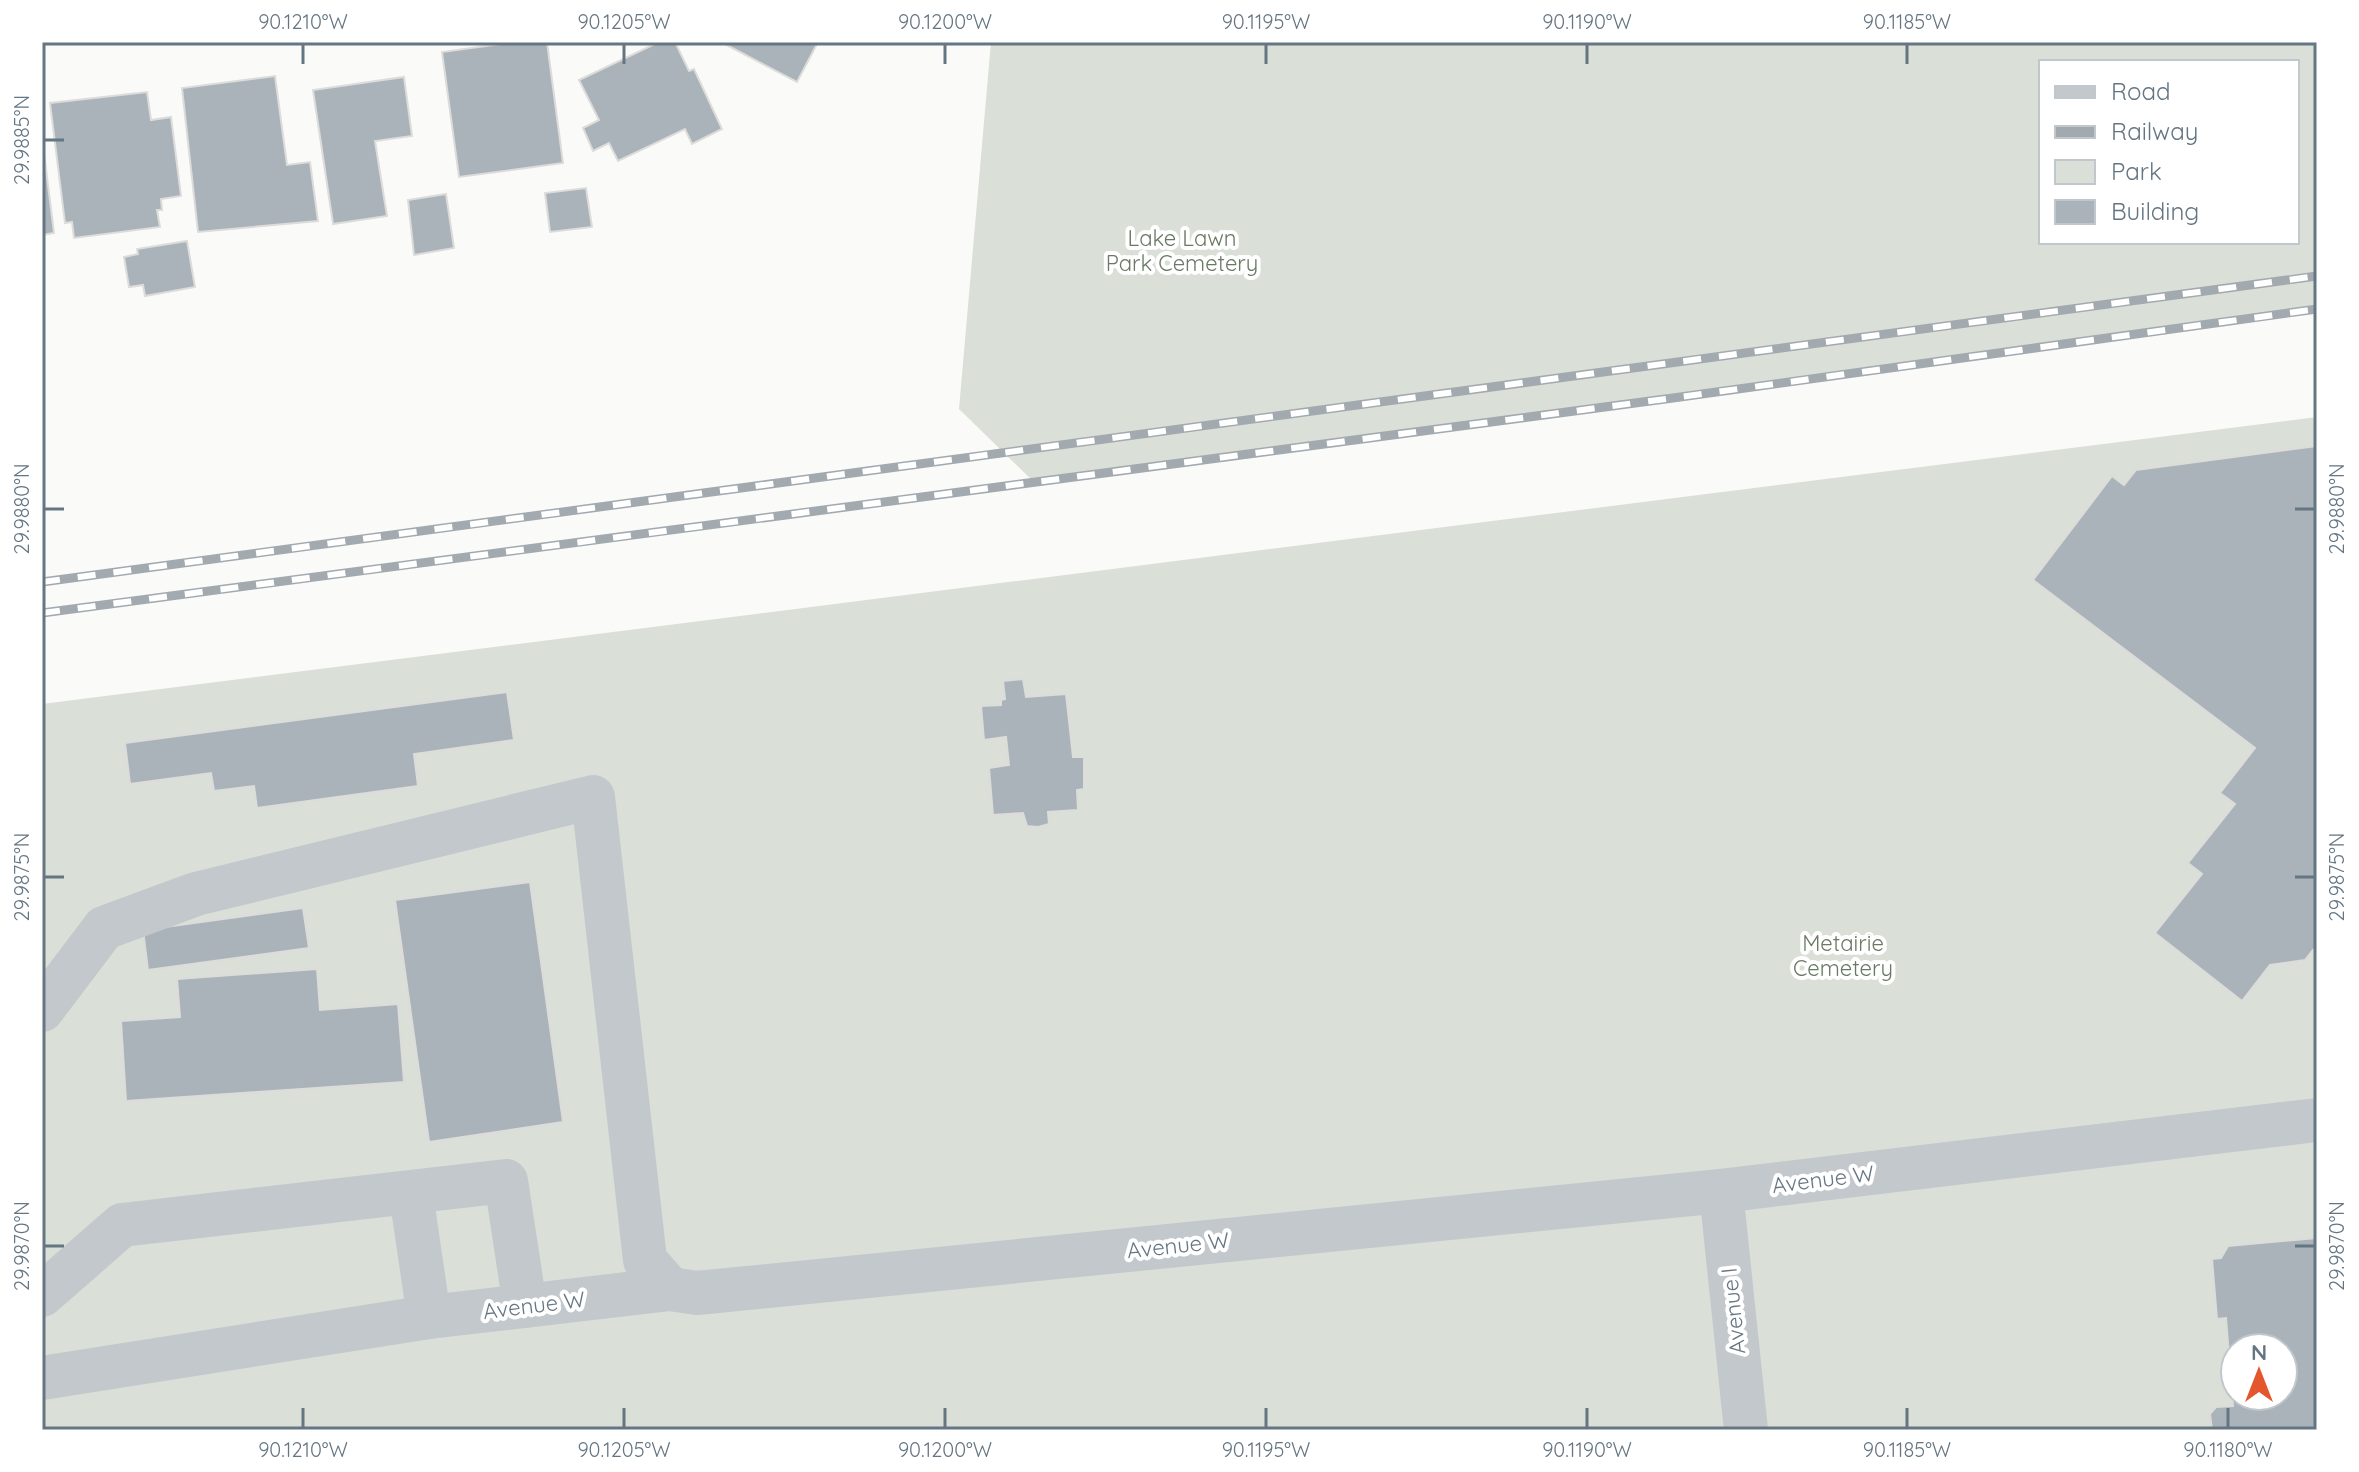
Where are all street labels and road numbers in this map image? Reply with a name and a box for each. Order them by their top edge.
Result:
street label: Avenue W [1770,1159,1876,1199]
street label: Avenue W [1126,1226,1230,1264]
street label: Avenue I [1715,1266,1751,1356]
street label: Avenue W [481,1285,587,1325]

